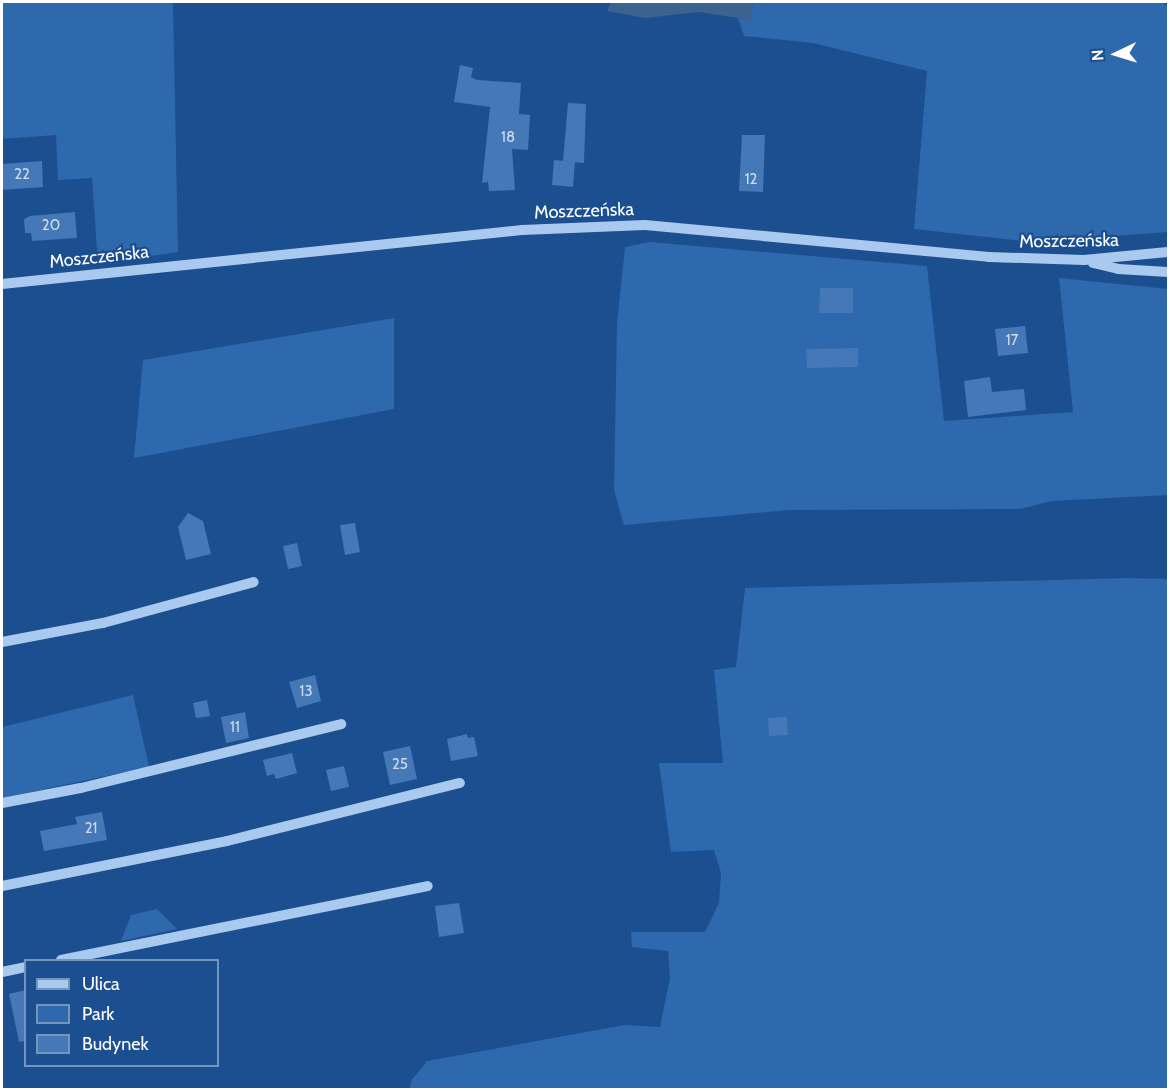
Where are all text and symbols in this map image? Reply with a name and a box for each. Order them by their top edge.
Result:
north arrow [1086,24,1146,84]
text: N [1088,49,1107,62]
house number: 18 [501,129,515,147]
house number: 22 [14,166,30,184]
house number: 12 [745,171,757,189]
street label: Moszczeńska [534,198,634,224]
house number: 20 [42,217,60,235]
street label: Moszczeńska [1019,229,1119,253]
street label: Moszczeńska [48,241,150,273]
house number: 17 [1006,332,1018,350]
house number: 13 [299,683,313,701]
house number: 11 [230,719,240,737]
house number: 25 [392,756,408,774]
house number: 21 [85,820,97,838]
legend [24,959,219,1067]
text: Ulica [82,973,120,995]
text: Park [82,1003,114,1025]
text: Budynek [82,1033,149,1055]

